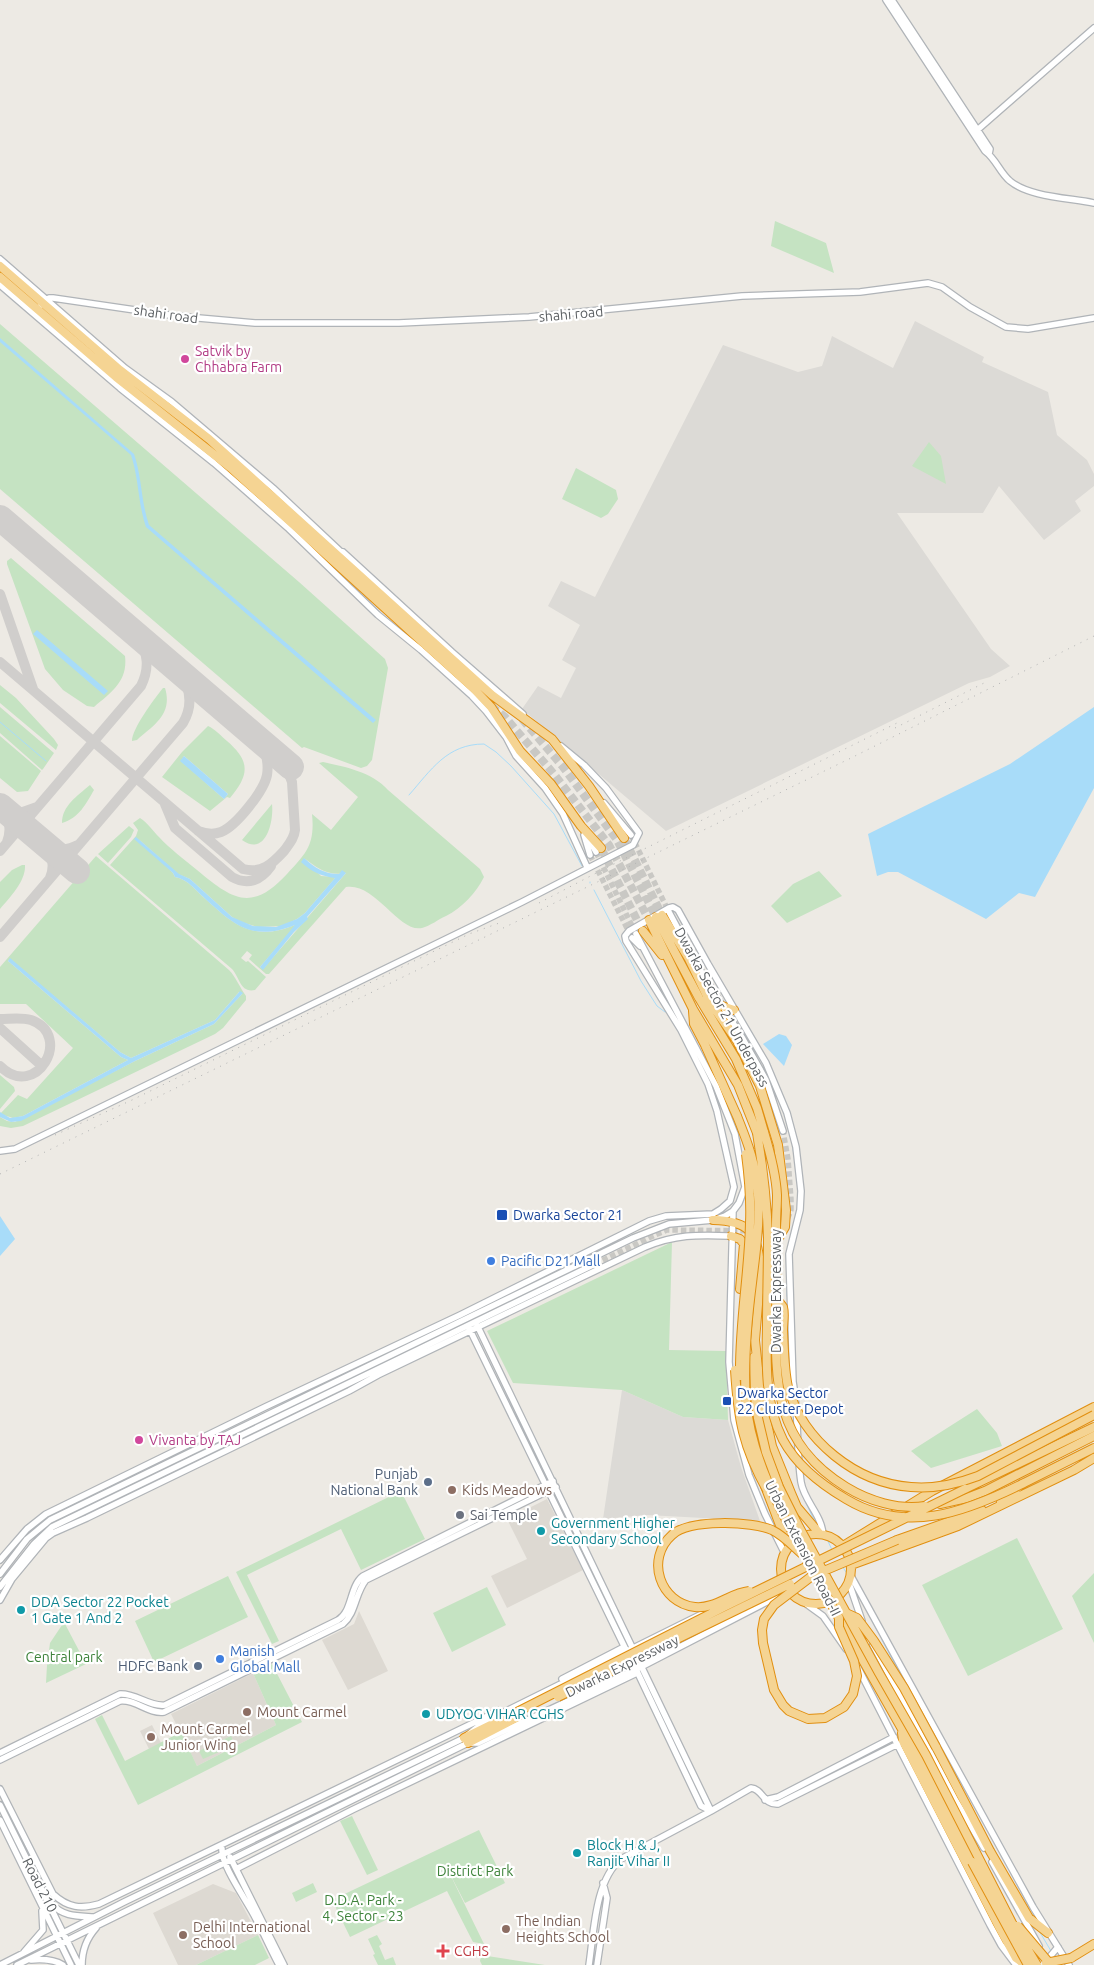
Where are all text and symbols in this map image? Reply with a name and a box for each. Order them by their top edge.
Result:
street label: shahi road [133,302,199,326]
street label: shahi road [538,303,604,325]
place label: Satvik by Chhabra Farm [195,343,282,375]
marker: Satvik by Chhabra Farm [179,353,191,365]
street label: Dwarka Sector 21 Underpass [671,925,773,1089]
place label: Dwarka Sector 21 [513,1207,623,1223]
marker: Dwarka Sector 21 [495,1208,509,1222]
street label: Dwarka Expressway [768,1229,784,1353]
place label: Pacific D21 Mall [501,1253,601,1269]
marker: Pacific D21 Mall [485,1255,497,1267]
place label: Dwarka Sector 22 Cluster Depot [737,1385,844,1417]
marker: Dwarka Sector 22 Cluster Depot [721,1395,733,1407]
place label: Vivanta by TAJ [149,1432,241,1448]
marker: Vivanta by TAJ [133,1434,145,1446]
place label: Punjab National Bank [331,1466,418,1498]
marker: Punjab National Bank [422,1476,434,1488]
street label: Urban Extension Road-II [762,1478,844,1618]
place label: Kids Meadows [462,1482,552,1498]
marker: Kids Meadows [446,1484,458,1496]
place label: Sai Temple [470,1507,538,1523]
marker: Sai Temple [454,1509,466,1521]
place label: Government Higher Secondary School [551,1515,676,1547]
marker: Government Higher Secondary School [535,1525,547,1537]
place label: DDA Sector 22 Pocket 1 Gate 1 And 2 [31,1594,169,1626]
marker: DDA Sector 22 Pocket 1 Gate 1 And 2 [15,1604,27,1616]
street label: Dwarka Expressway [563,1632,681,1700]
place label: Manish Global Mall [230,1643,300,1675]
park label: Central park [26,1649,102,1665]
marker: Manish Global Mall [214,1653,226,1665]
place label: HDFC Bank [118,1658,188,1674]
marker: HDFC Bank [192,1660,204,1672]
place label: Mount Carmel [257,1704,347,1720]
marker: Mount Carmel [241,1706,253,1718]
place label: UDYOG VIHAR CGHS [436,1706,564,1722]
marker: UDYOG VIHAR CGHS [420,1708,432,1720]
place label: Mount Carmel Junior Wing [161,1721,251,1753]
marker: Mount Carmel Junior Wing [145,1731,157,1743]
place label: Block H & J, Ranjit Vihar II [587,1837,670,1869]
marker: Block H & J, Ranjit Vihar II [571,1847,583,1859]
street label: Road 210 [19,1855,61,1915]
park label: District Park [437,1863,513,1879]
park label: D.D.A. Park - 4, Sector - 23 [322,1892,404,1924]
place label: The Indian Heights School [516,1913,610,1945]
place label: Delhi International School [193,1919,310,1951]
marker: The Indian Heights School [500,1923,512,1935]
marker: Delhi International School [177,1929,189,1941]
place label: CGHS [454,1943,489,1959]
marker: CGHS [436,1944,450,1958]

